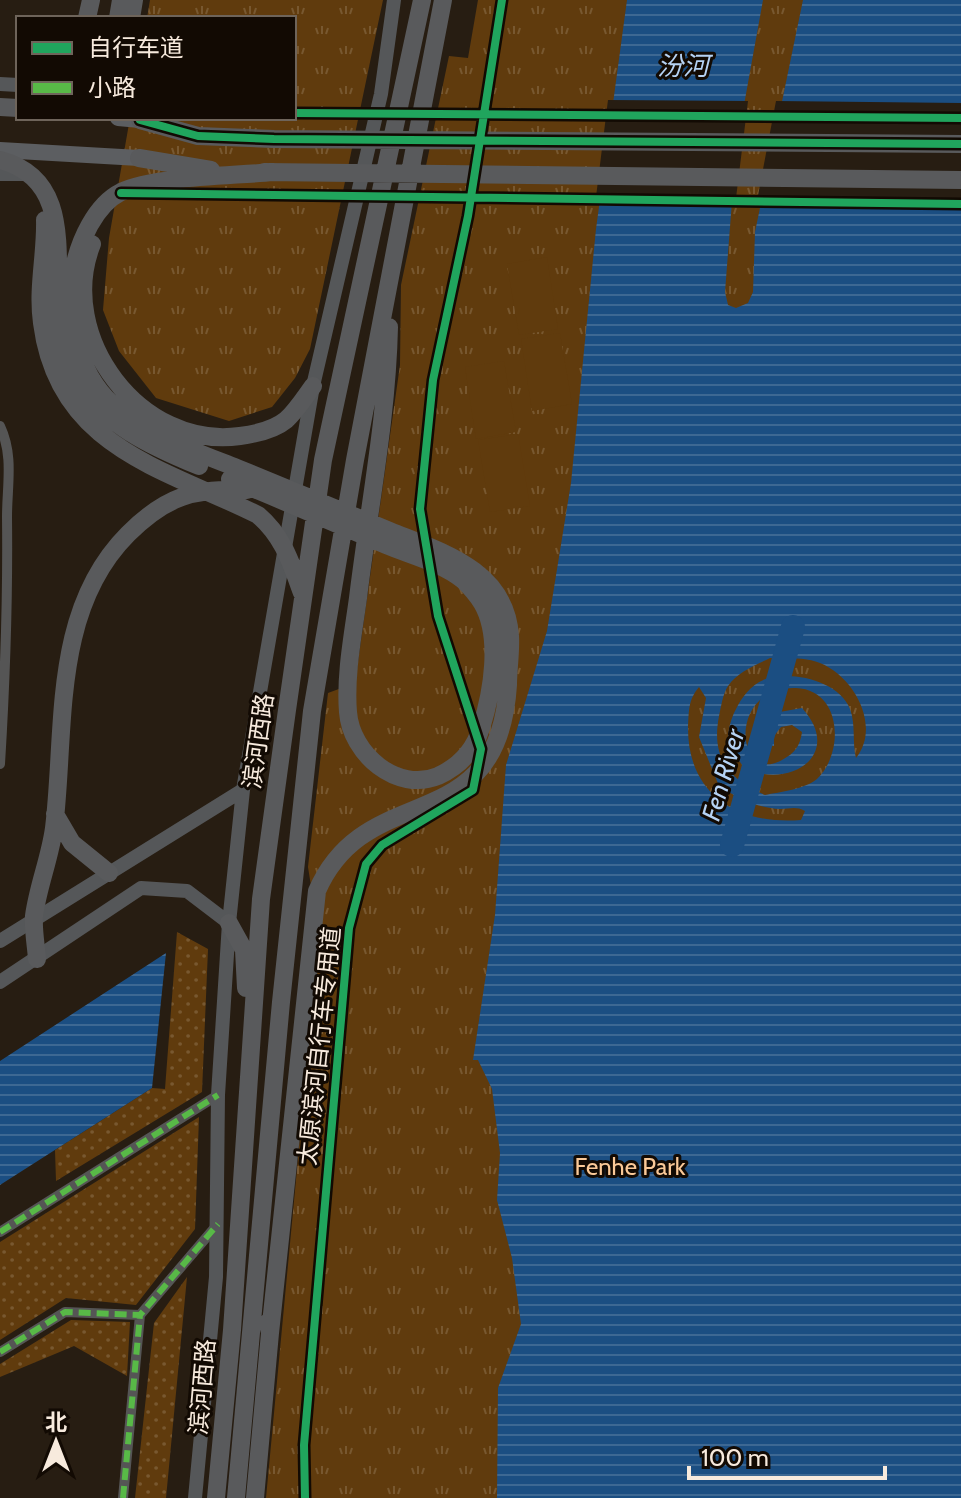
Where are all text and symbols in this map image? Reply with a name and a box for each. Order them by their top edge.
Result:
legend [16,16,296,120]
text: 自行车道 [88,33,184,62]
water label: 汾河 [657,50,714,82]
text: 小路 [88,73,136,102]
street label: 滨河西路 [237,691,279,791]
water label: Fen River [695,725,752,824]
street label: 太原滨河自行车专用道 [292,925,346,1167]
park label: Fenhe Park [574,1152,686,1181]
street label: 滨河西路 [183,1338,221,1436]
north arrow [16,1402,96,1482]
text: 北 [45,1409,67,1436]
scale bar [689,1430,885,1480]
text: 100 m [701,1443,769,1472]

